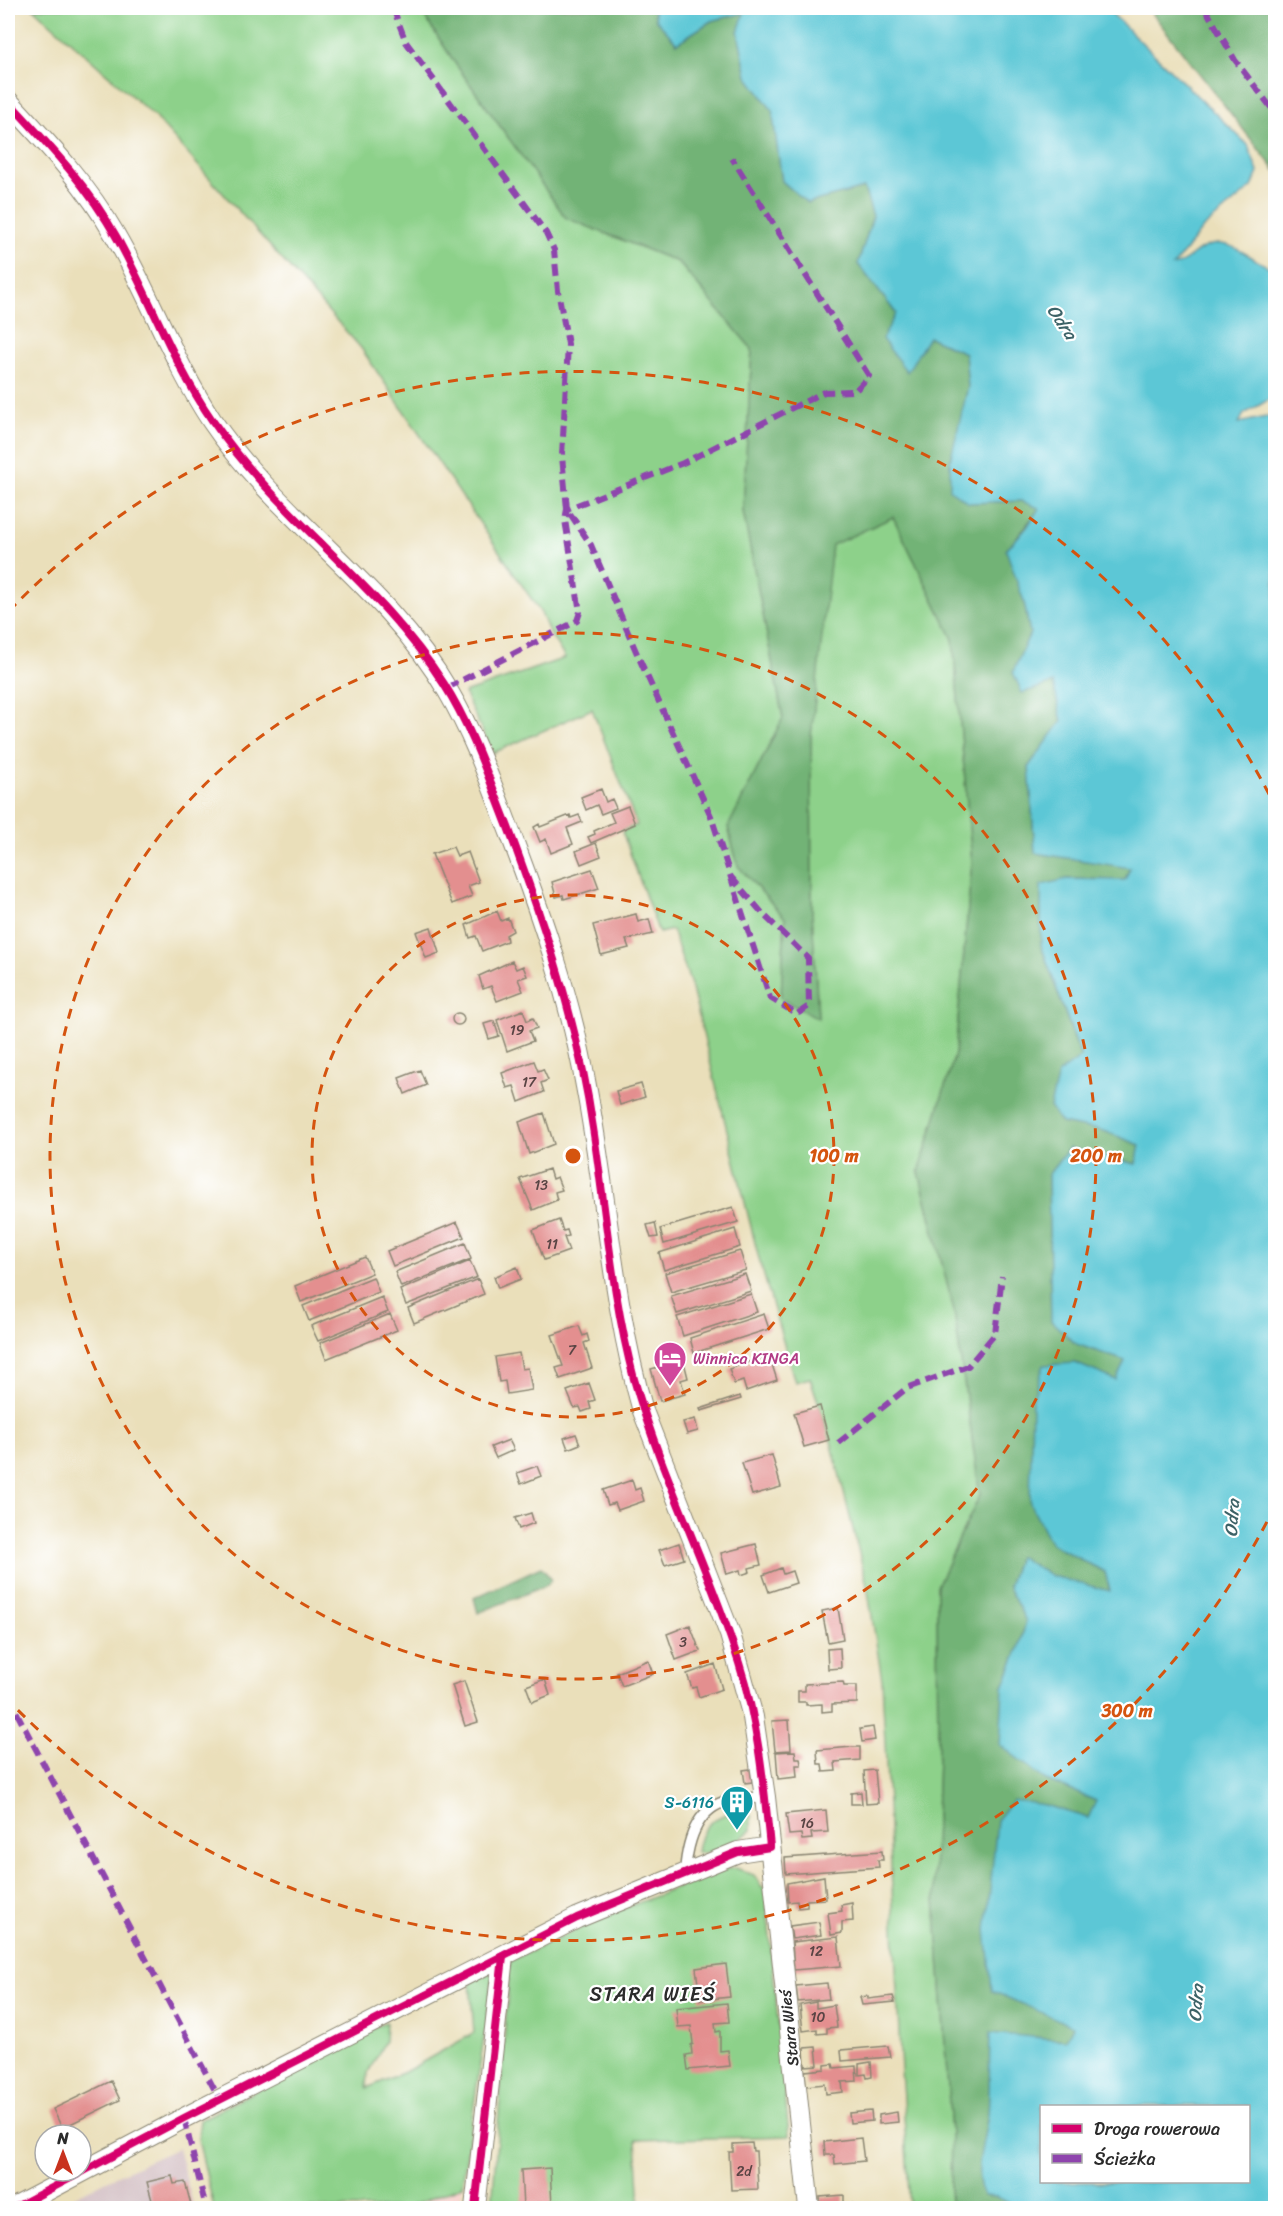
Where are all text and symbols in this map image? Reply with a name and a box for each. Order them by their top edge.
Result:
water label: Odra [1038,297,1087,348]
house number: 19 [510,1018,525,1043]
house number: 17 [522,1070,537,1095]
text: 100 m [810,1140,859,1172]
text: 200 m [1069,1140,1122,1172]
centre of rings [563,1146,583,1166]
house number: 13 [534,1173,548,1198]
house number: 11 [546,1232,558,1257]
house number: 7 [568,1338,577,1363]
hotel icon: Winnica KINGA [652,1340,688,1387]
place label: Winnica KINGA [693,1344,799,1373]
water label: Odra [1215,1496,1249,1538]
house number: 3 [679,1630,687,1655]
text: 300 m [1100,1695,1153,1727]
building icon: S-6116 [719,1784,755,1831]
place label: S-6116 [665,1788,714,1817]
house number: 16 [800,1811,814,1836]
house number: 12 [809,1939,823,1964]
district label: STARA WIEŚ [590,1977,716,2012]
water label: Odra [1179,1981,1213,2023]
street label: Stara Wieś [770,1987,807,2067]
house number: 10 [811,2005,826,2030]
legend [1040,2105,1250,2183]
text: Droga rowerowa [1094,2113,1220,2145]
north arrow [33,2123,93,2183]
text: N [56,2124,69,2153]
text: Ścieżka [1094,2143,1156,2175]
house number: 2d [736,2159,753,2184]

